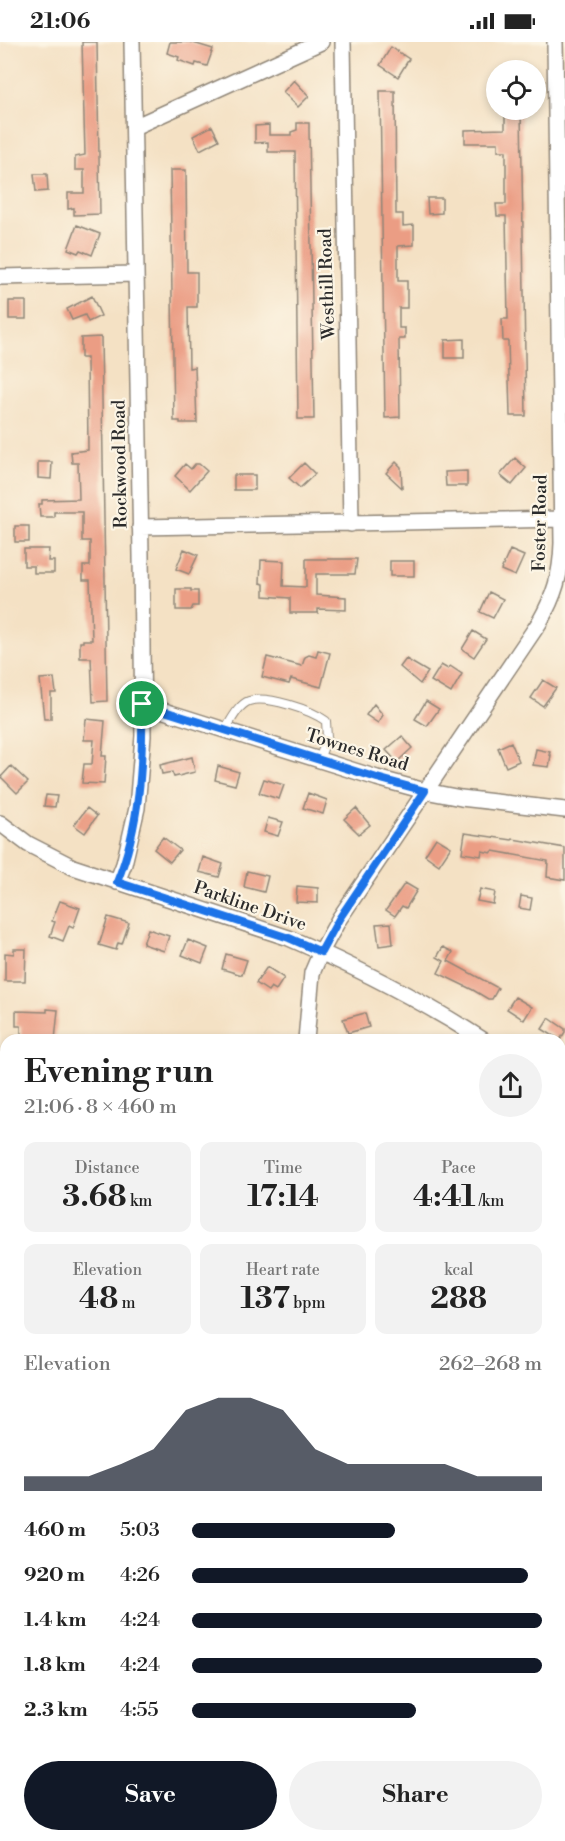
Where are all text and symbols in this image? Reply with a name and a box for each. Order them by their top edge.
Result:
text: 21:06 [30,8,90,35]
map controls [486,60,546,120]
button: locate [486,60,546,120]
street label: Westhill Road [314,227,340,341]
street label: Rockwood Road [107,399,133,529]
street label: Foster Road [528,473,552,572]
pin [116,678,167,729]
icon: arrive [125,687,158,720]
street label: Townes Road [303,723,412,777]
street label: Parkline Drive [190,876,310,936]
text: Evening run [24,1052,213,1093]
button: share [479,1054,542,1117]
text: 21:06 · 8 × 460 m [24,1095,177,1120]
text: Distance [75,1158,140,1178]
text: Time [264,1158,302,1178]
text: Pace [441,1158,476,1178]
text: 3.68 [62,1178,127,1216]
text: 17:14 [247,1178,319,1216]
text: 4:41 [413,1178,476,1216]
text: km [127,1191,152,1211]
text: /km [476,1191,504,1211]
text: Elevation [73,1260,142,1280]
text: Heart rate [246,1260,320,1280]
text: kcal [444,1260,473,1280]
text: 48 [79,1280,118,1318]
text: 137 [240,1280,290,1318]
text: 288 [430,1280,487,1318]
text: m [118,1293,136,1313]
text: bpm [290,1293,326,1313]
text: Elevation [24,1352,111,1377]
text: 262–268 m [439,1352,542,1377]
text: 460 m [24,1518,86,1543]
text: 5:03 [120,1518,160,1543]
text: 920 m [24,1563,85,1588]
text: 4:26 [120,1563,160,1588]
text: 1.4 km [24,1608,86,1633]
text: 4:24 [120,1608,160,1633]
text: 1.8 km [24,1653,86,1678]
text: 4:24 [120,1653,160,1678]
text: 2.3 km [24,1698,88,1723]
text: 4:55 [120,1698,158,1723]
button: Save [24,1761,277,1830]
button: Share [289,1761,542,1830]

